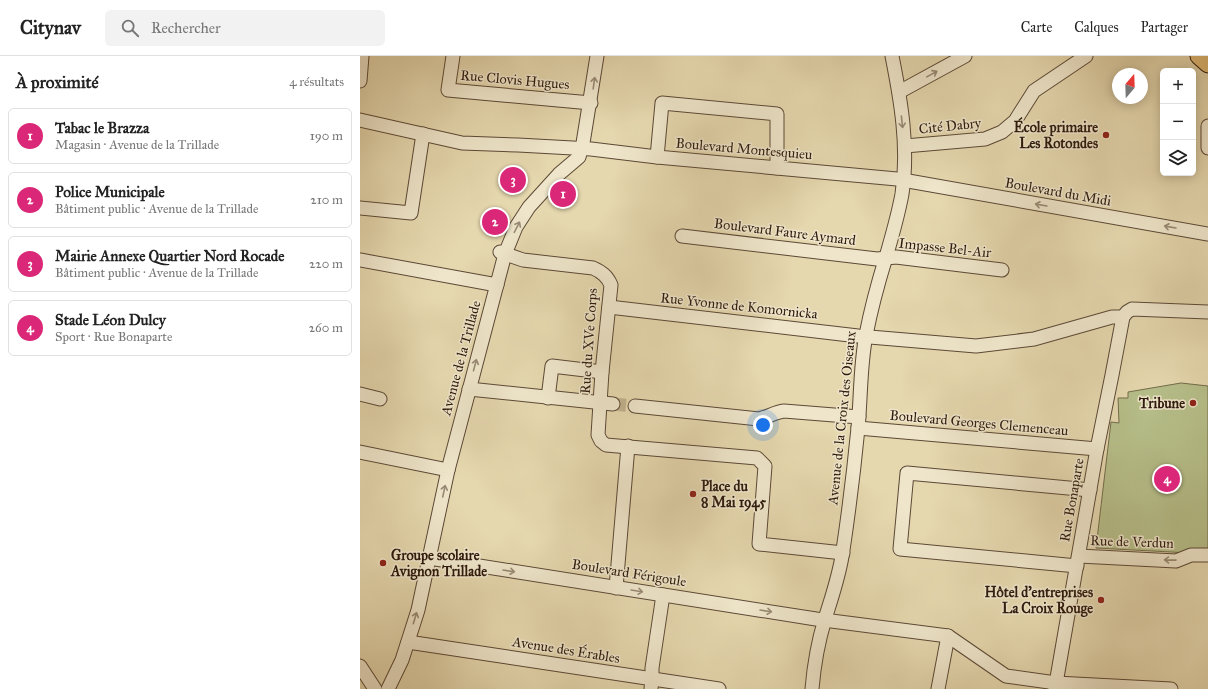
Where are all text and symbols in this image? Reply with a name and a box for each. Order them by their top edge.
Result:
search box [105,10,385,46]
text: Citynav [20,16,81,39]
icon: search [119,17,141,39]
text: Rechercher [151,19,221,37]
text: Carte [1021,19,1052,36]
text: Calques [1074,19,1119,36]
text: Partager [1141,19,1188,36]
street label: Rue Clovis Hugues [460,67,570,93]
north arrow [1112,68,1148,104]
map controls [1160,68,1196,176]
button: + [1160,68,1196,104]
one-way arrow [926,70,938,77]
text: À proximité [16,72,99,93]
text: 4 résultats [289,74,344,90]
one-way arrow [590,77,598,90]
button: − [1160,104,1196,140]
street label: Cité Dabry [918,114,982,138]
one-way arrow [898,115,906,128]
place label: École primaire Les Rotondes [1014,117,1098,152]
text: Tabac le Brazza [55,119,149,137]
text: 1 [27,128,33,144]
text: 190 m [310,128,343,144]
marker: École primaire Les Rotondes [1101,130,1111,140]
street label: Boulevard Montesquieu [675,135,814,164]
text: Magasin · Avenue de la Trillade [55,137,219,153]
button: layers [1160,140,1196,176]
pin: 3 [500,165,526,195]
street label: Boulevard du Midi [1003,174,1113,210]
pin: 1 [550,179,576,209]
text: Police Municipale [55,183,165,201]
text: 2 [27,192,33,208]
text: 210 m [310,192,343,208]
text: Bâtiment public · Avenue de la Trillade [55,201,258,217]
one-way arrow [1035,201,1048,209]
pin: 2 [482,207,508,237]
street label: Boulevard Faure Aymard [713,215,857,249]
one-way arrow [514,221,521,233]
one-way arrow [1163,223,1176,231]
street label: Impasse Bel-Air [898,235,993,261]
text: Mairie Annexe Quartier Nord Rocade [55,247,285,265]
text: 3 [27,256,33,272]
text: 220 m [309,256,343,272]
text: Bâtiment public · Avenue de la Trillade [55,265,258,281]
street label: Rue du XVe Corps [577,288,601,394]
street label: Rue Yvonne de Komornicka [660,289,819,323]
street label: Avenue de la Trillade [437,298,485,418]
text: Stade Léon Dulcy [55,311,166,329]
text: 4 [26,320,34,336]
text: 260 m [309,320,343,336]
text: Sport · Rue Bonaparte [55,329,172,345]
street label: Avenue de la Croix des Oiseaux [824,330,860,507]
one-way arrow [472,358,479,371]
place label: Tribune [1138,395,1185,412]
marker: Tribune [1188,398,1198,408]
street label: Boulevard Georges Clemenceau [889,407,1070,439]
your location [753,415,773,435]
street label: Rue Bonaparte [1056,457,1088,543]
pin: 4 [1154,464,1180,494]
place label: Place du 8 Mai 1945 [701,478,766,512]
one-way arrow [440,485,448,498]
marker: Place du 8 Mai 1945 [688,489,698,499]
street label: Rue de Verdun [1090,532,1175,552]
place label: Groupe scolaire Avignon Trillade [390,547,487,581]
street label: Boulevard Férigoule [571,556,688,590]
one-way arrow [1164,556,1177,564]
marker: Groupe scolaire Avignon Trillade [378,558,388,568]
one-way arrow [502,567,515,575]
place label: Hôtel d'entreprises La Croix Rouge [985,584,1093,618]
one-way arrow [630,587,643,595]
marker: Hôtel d'entreprises La Croix Rouge [1096,595,1106,605]
one-way arrow [759,607,772,615]
one-way arrow [412,611,419,624]
street label: Avenue des Érables [510,631,621,667]

